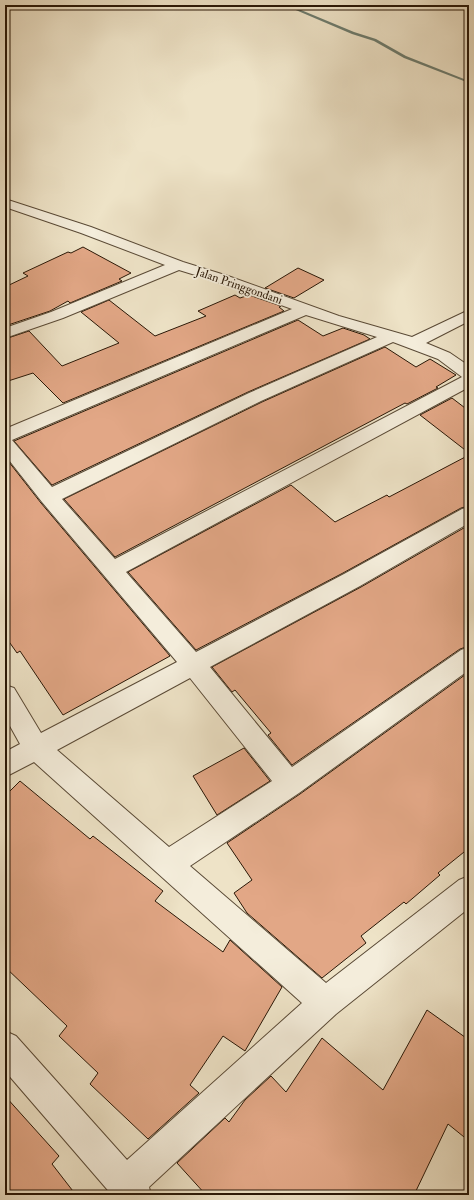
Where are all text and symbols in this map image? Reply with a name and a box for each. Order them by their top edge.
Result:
street label: Jalan Pringgondani [193,264,284,308]

